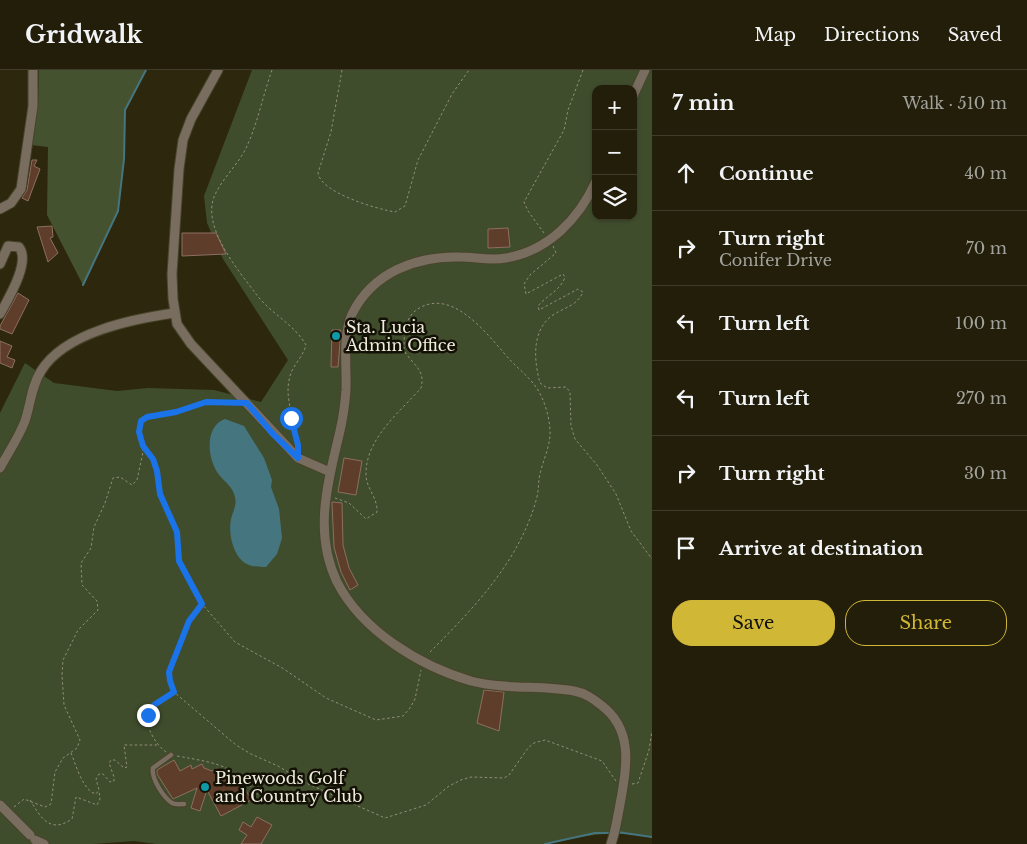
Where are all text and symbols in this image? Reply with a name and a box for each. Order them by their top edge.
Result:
text: Gridwalk [25,20,142,49]
text: Map [754,24,796,46]
text: Directions [824,24,920,46]
text: Saved [948,24,1002,46]
map controls [592,85,637,220]
button: + [592,85,637,130]
text: 7 min [672,90,735,116]
text: Walk · 510 m [903,93,1007,113]
button: − [592,130,637,175]
icon: ahead [672,159,700,187]
text: Continue [719,162,814,185]
text: 40 m [964,163,1007,183]
button: layers [592,175,637,220]
text: Turn right [719,227,825,250]
icon: right [672,234,700,262]
text: 70 m [966,238,1007,258]
text: Conifer Drive [719,250,832,270]
icon: left [672,309,700,337]
text: Turn left [719,312,810,335]
text: 100 m [955,313,1007,333]
place label: Sta. Lucia Admin Office [345,317,456,355]
marker: Sta. Lucia Admin Office [330,330,342,342]
icon: left [672,384,700,412]
text: Turn left [719,387,810,410]
text: 270 m [956,388,1007,408]
route start [280,407,303,430]
icon: right [672,459,700,487]
text: Turn right [719,462,825,485]
text: 30 m [964,463,1007,483]
icon: arrive [672,534,700,562]
text: Arrive at destination [719,537,923,560]
button: Save [672,600,835,646]
button: Share [845,600,1007,646]
route end [137,704,160,727]
place label: Pinewoods Golf and Country Club [215,768,363,806]
marker: Pinewoods Golf and Country Club [199,781,211,793]

